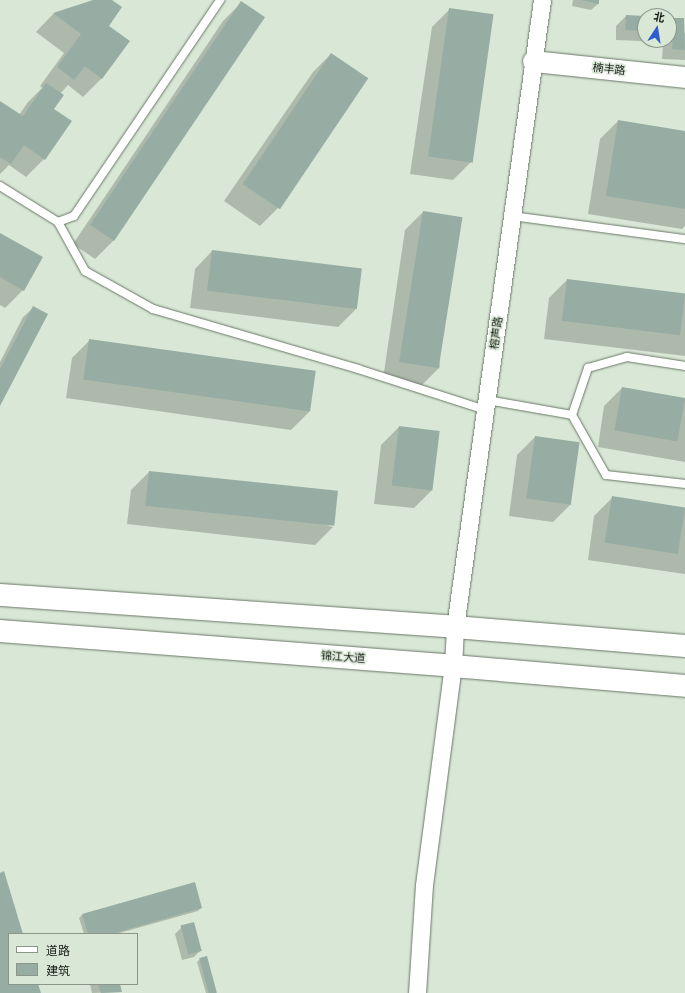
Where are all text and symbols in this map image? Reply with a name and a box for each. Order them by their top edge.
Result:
north arrow [637,8,677,48]
text: 北 [652,8,666,25]
street label: 楠丰路 [592,61,626,77]
street label: 榕声路 [487,316,505,350]
street label: 锦江大道 [321,649,365,665]
legend [8,933,138,985]
text: 道路 [46,942,70,958]
text: 建筑 [46,962,70,978]

